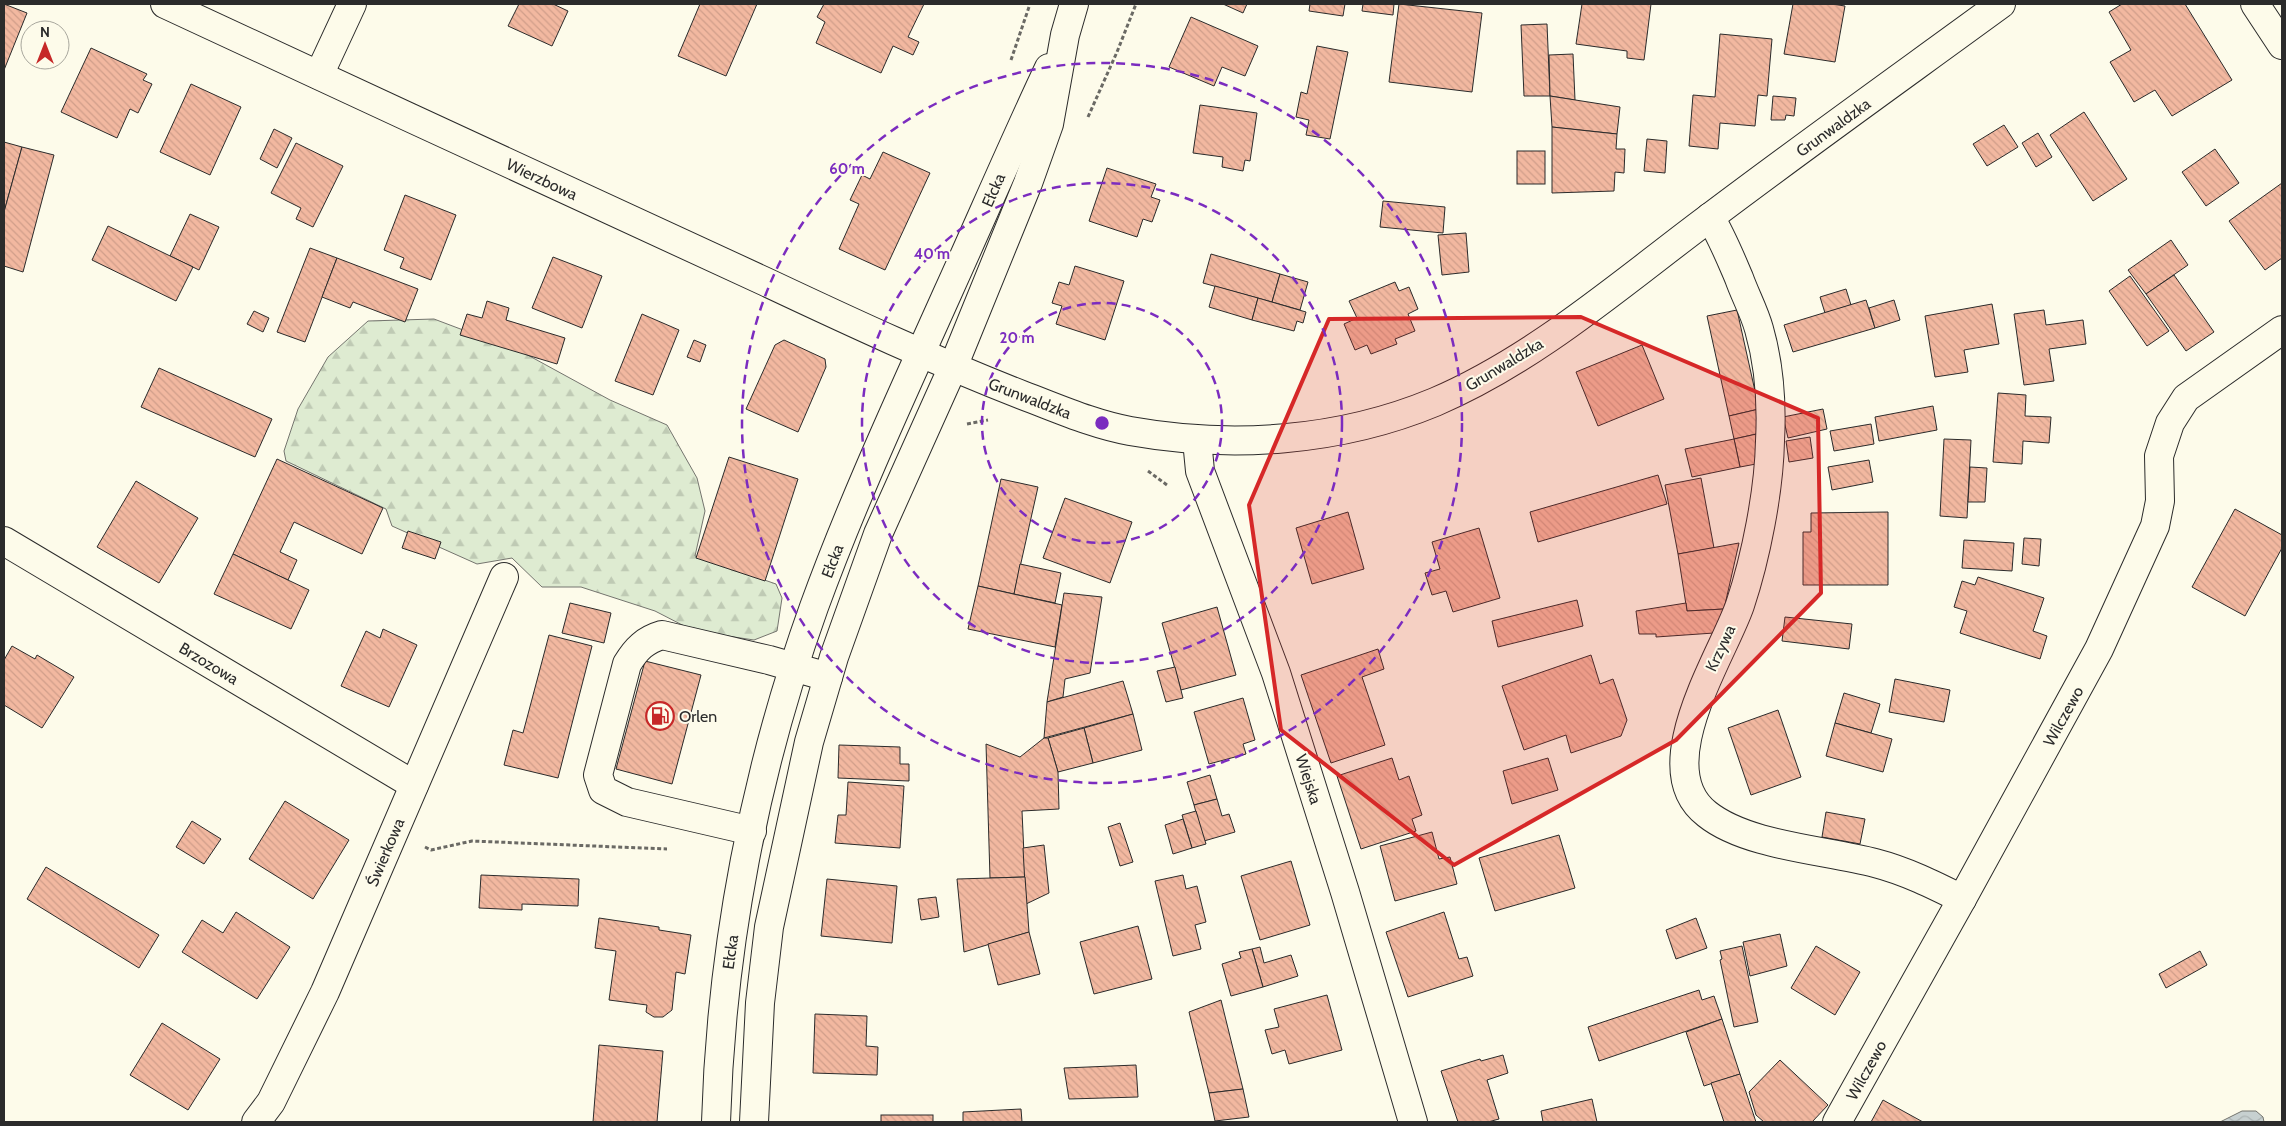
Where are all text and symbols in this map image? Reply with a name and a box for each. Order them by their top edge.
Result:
north arrow [20,20,70,70]
text: N [40,23,50,41]
street label: Grunwaldzka [1793,94,1874,161]
street label: Wierzbowa [503,155,581,204]
text: 60 m [829,160,865,178]
street label: Ełcka [978,170,1009,210]
text: 40 m [914,245,950,263]
text: 20 m [1000,329,1034,347]
street label: Grunwaldzka [1462,334,1547,395]
street label: Grunwaldzka [986,374,1074,423]
centre of rings [1093,414,1111,432]
street label: Ełcka [817,541,848,581]
street label: Krzywa [1701,622,1740,674]
street label: Brzozowa [176,638,242,689]
street label: Wilczewo [2039,683,2088,749]
fuel station icon: Orlen [645,701,675,731]
place label: Orlen [679,707,717,726]
street label: Wiejska [1292,752,1326,807]
street label: Świerkowa [363,815,408,889]
street label: Ełcka [719,933,742,971]
street label: Wilczewo [1842,1037,1891,1103]

